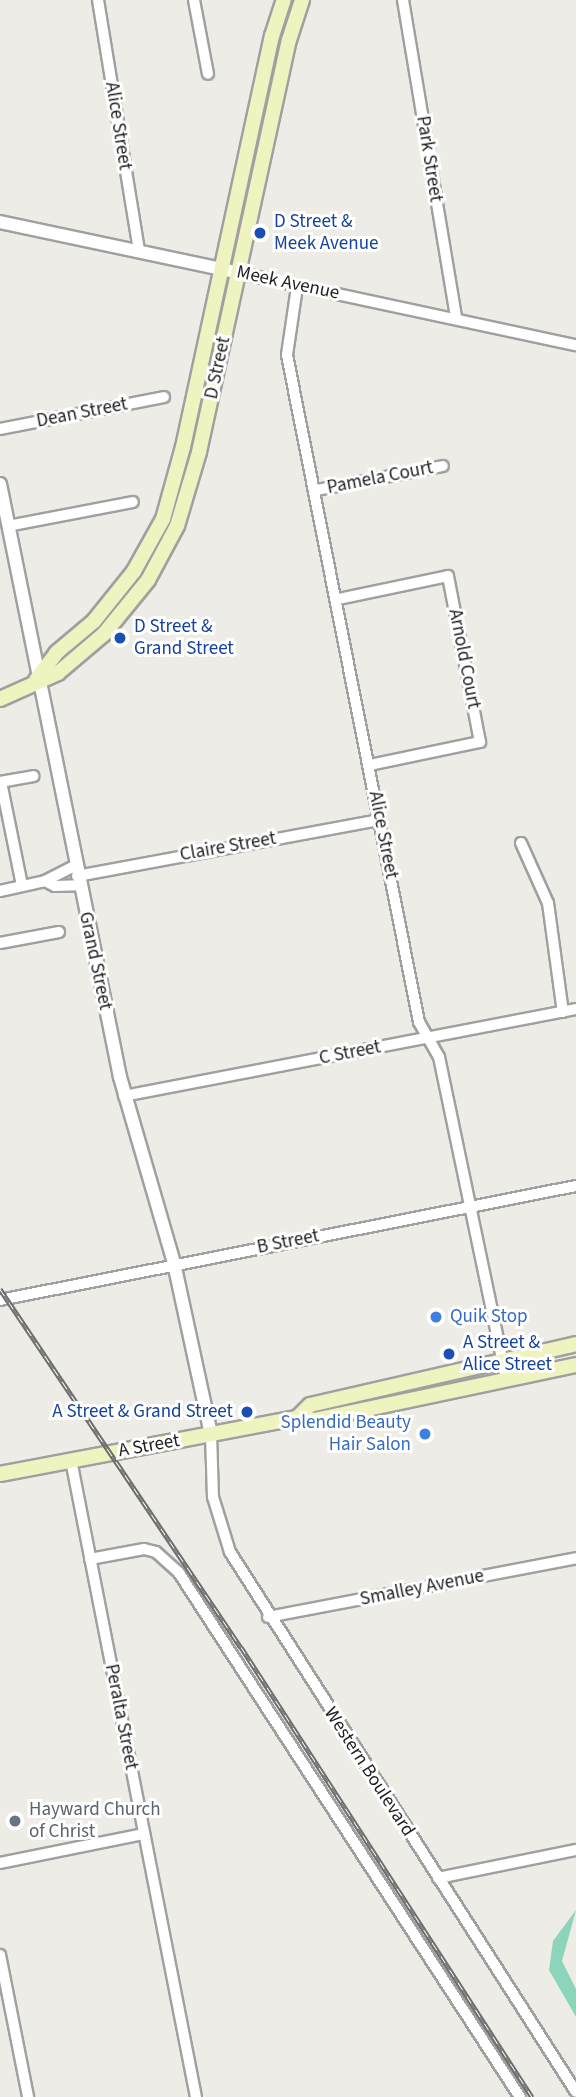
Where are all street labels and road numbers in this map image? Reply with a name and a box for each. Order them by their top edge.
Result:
street label: Alice Street [100,80,136,172]
street label: Park Street [411,114,447,204]
street label: Meek Avenue [235,261,341,305]
street label: D Street [200,335,236,401]
street label: Dean Street [35,393,129,433]
street label: Pamela Court [325,457,435,499]
street label: Arnold Court [443,607,485,711]
street label: Alice Street [363,789,403,881]
street label: Claire Street [178,827,278,867]
street label: Grand Street [73,910,117,1012]
street label: C Street [317,1036,383,1070]
street label: B Street [255,1225,321,1259]
street label: A Street [117,1429,181,1463]
street label: Smalley Avenue [358,1565,486,1611]
street label: Peralta Street [100,1662,142,1772]
street label: Western Boulevard [319,1703,419,1841]

